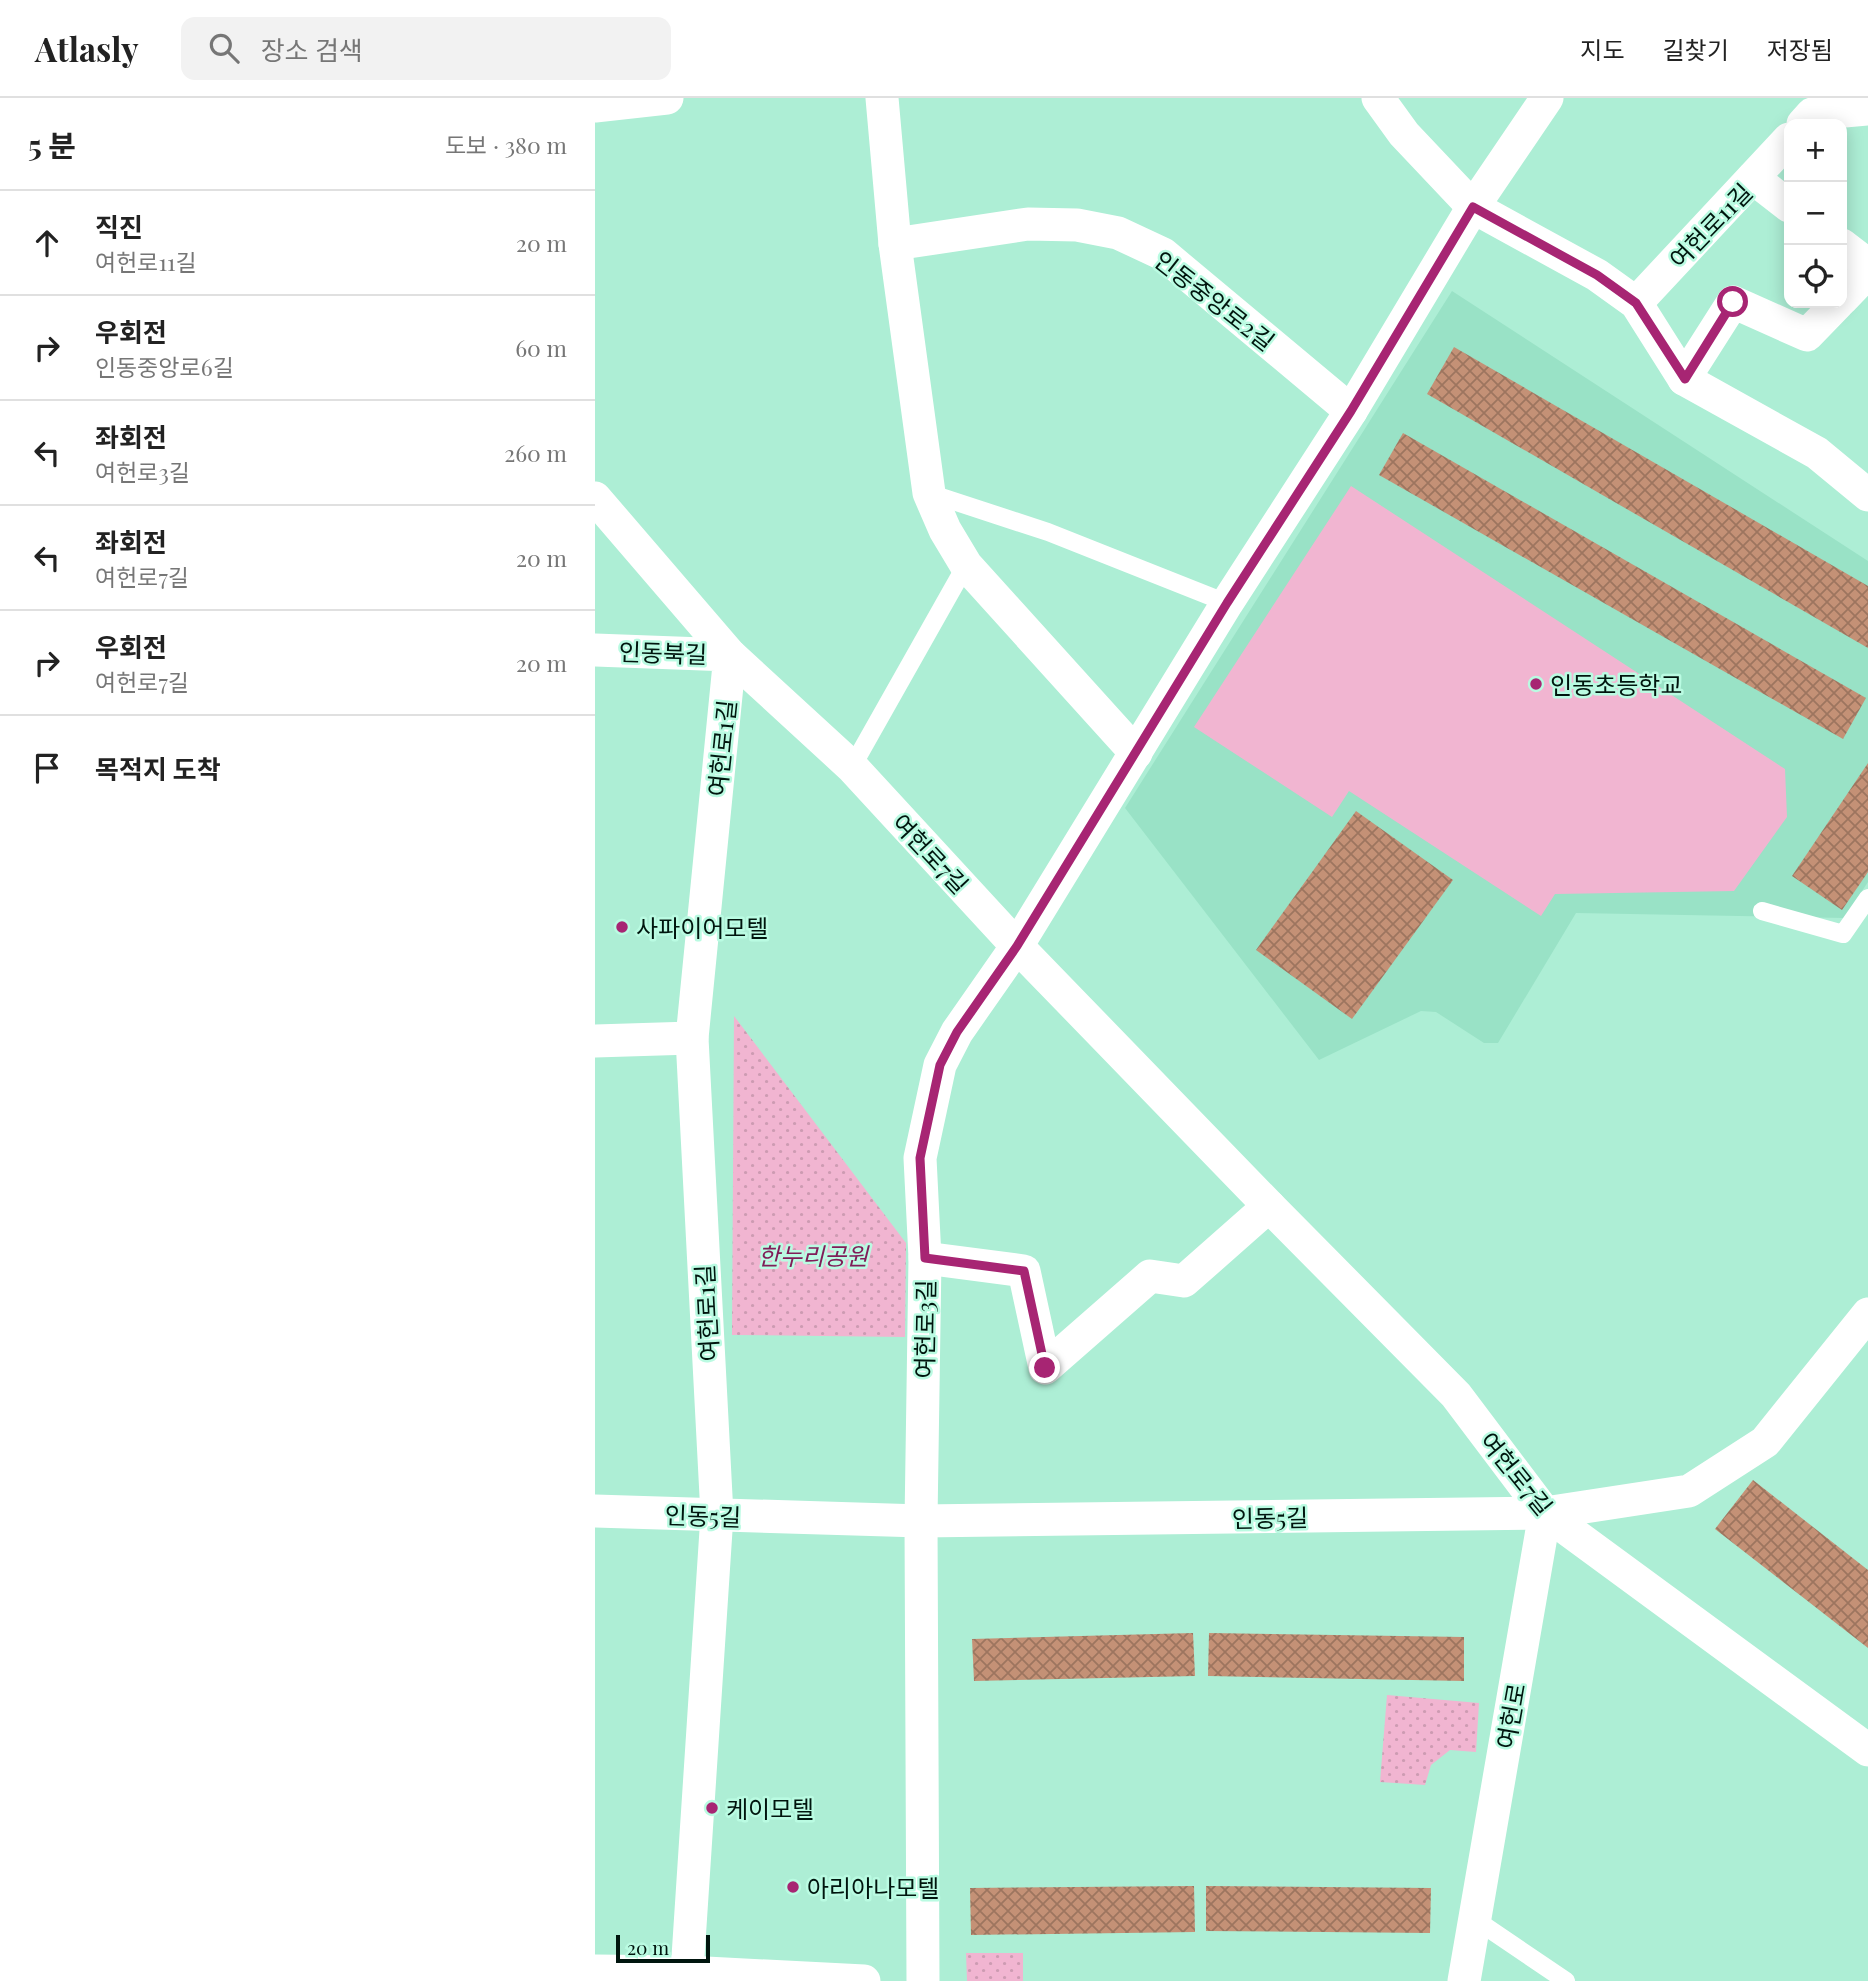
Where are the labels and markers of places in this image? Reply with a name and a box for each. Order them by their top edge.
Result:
place label: 인동초등학교 [1550,668,1682,700]
marker: 인동초등학교 [1528,676,1544,692]
place label: 사파이어모텔 [636,911,768,943]
marker: 사파이어모텔 [614,919,630,935]
place label: 케이모텔 [726,1792,814,1824]
marker: 케이모텔 [704,1800,720,1816]
place label: 아리아나모텔 [807,1871,939,1903]
marker: 아리아나모텔 [785,1879,801,1895]

